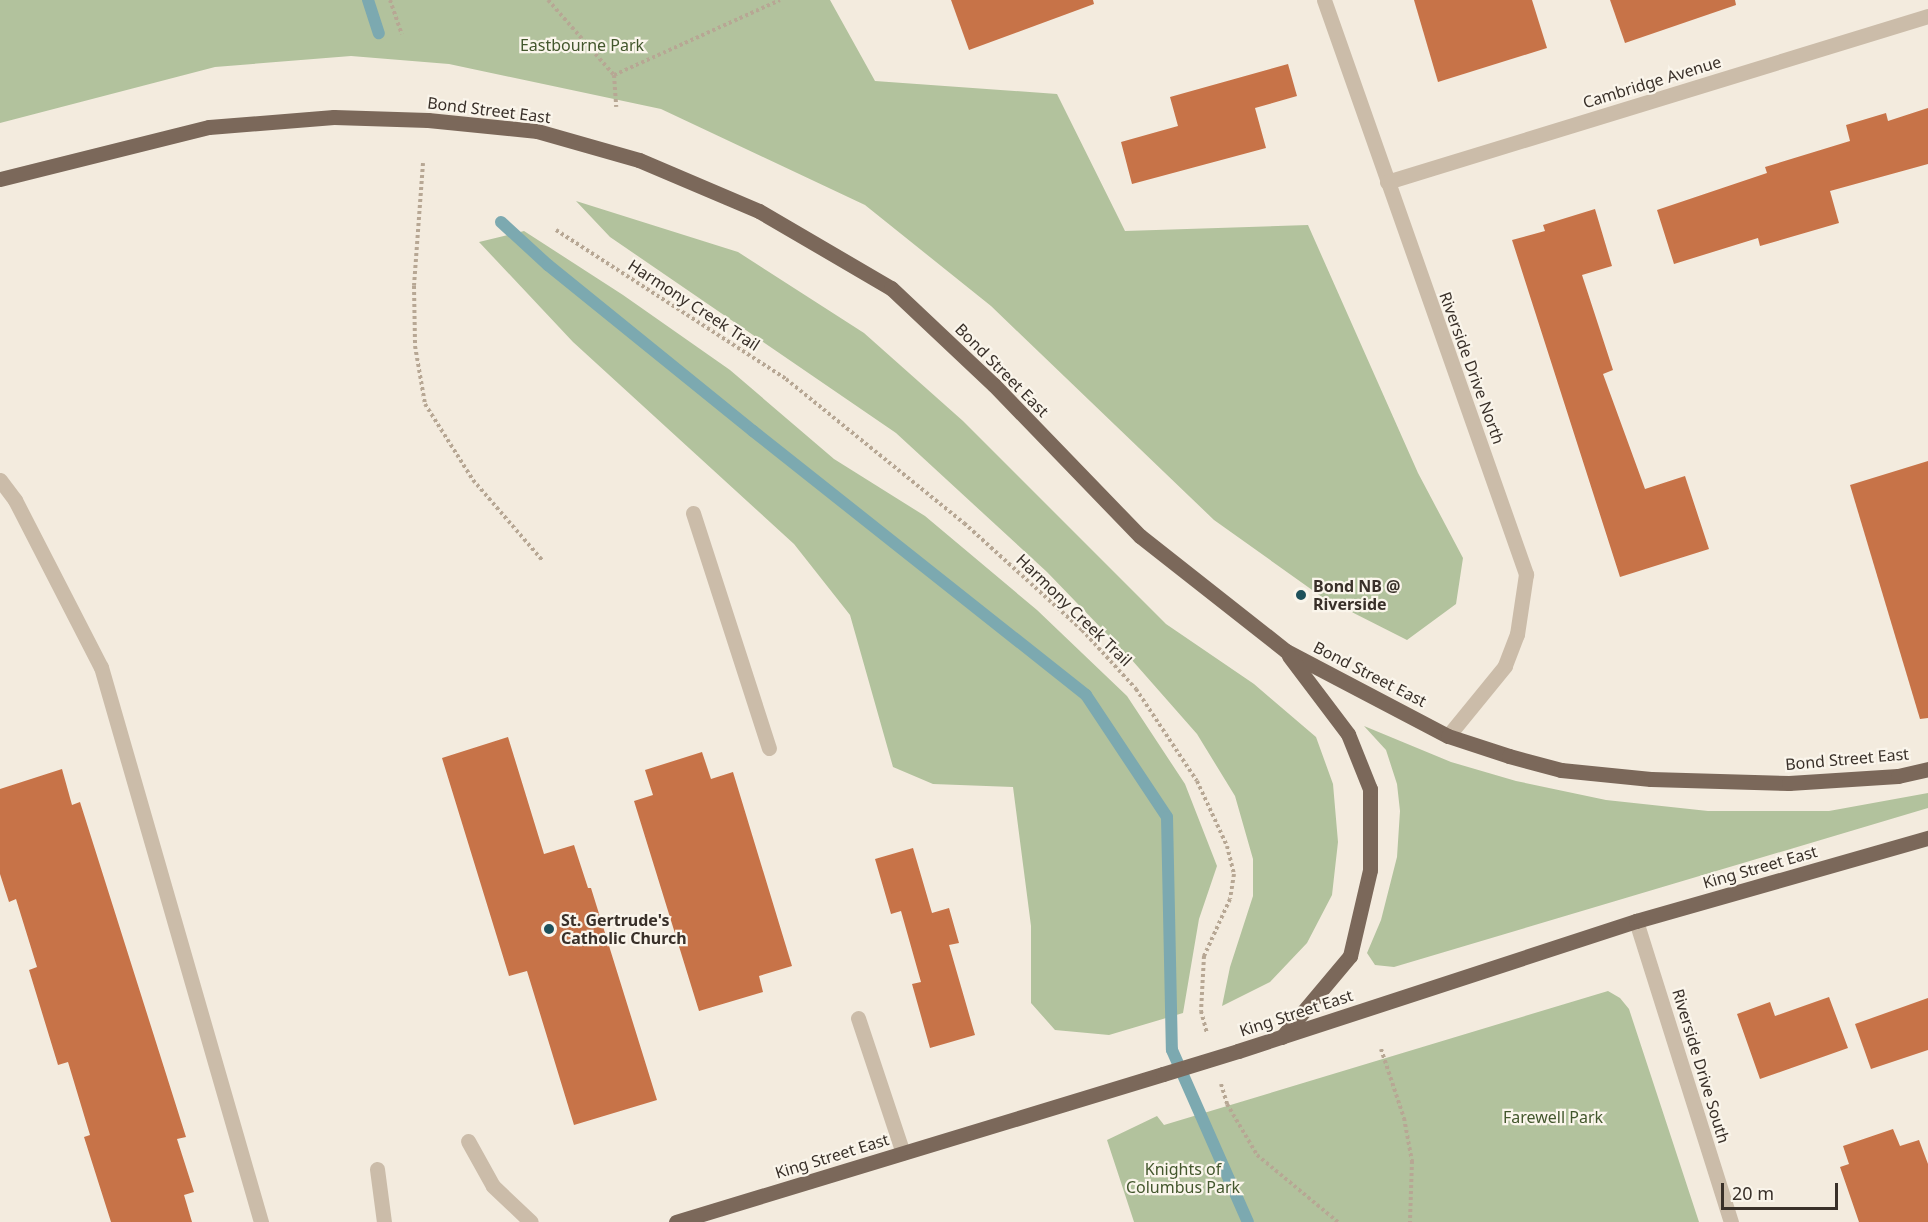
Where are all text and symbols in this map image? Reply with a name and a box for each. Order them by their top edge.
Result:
park label: Eastbourne Park [520,35,644,55]
street label: Cambridge Avenue [1581,52,1723,112]
street label: Bond Street East [426,93,552,127]
street label: Harmony Creek Trail [625,255,763,355]
street label: Riverside Drive North [1436,289,1508,447]
street label: Bond Street East [951,319,1053,421]
street label: Harmony Creek Trail [1012,550,1136,670]
place label: Bond NB @ Riverside [1313,576,1400,614]
marker: Bond NB @ Riverside [1294,588,1308,602]
street label: Bond Street East [1310,637,1430,711]
street label: Bond Street East [1784,744,1910,774]
street label: King Street East [1701,842,1819,892]
place label: St. Gertrude's Catholic Church [561,910,687,948]
marker: St. Gertrude's Catholic Church [542,922,556,936]
street label: King Street East [1237,986,1355,1040]
street label: Riverside Drive South [1668,986,1734,1146]
park label: Farewell Park [1503,1107,1603,1127]
street label: King Street East [773,1130,891,1182]
park label: Knights of Columbus Park [1126,1159,1240,1197]
scale bar [1724,1171,1841,1209]
text: 20 m [1732,1181,1774,1205]

